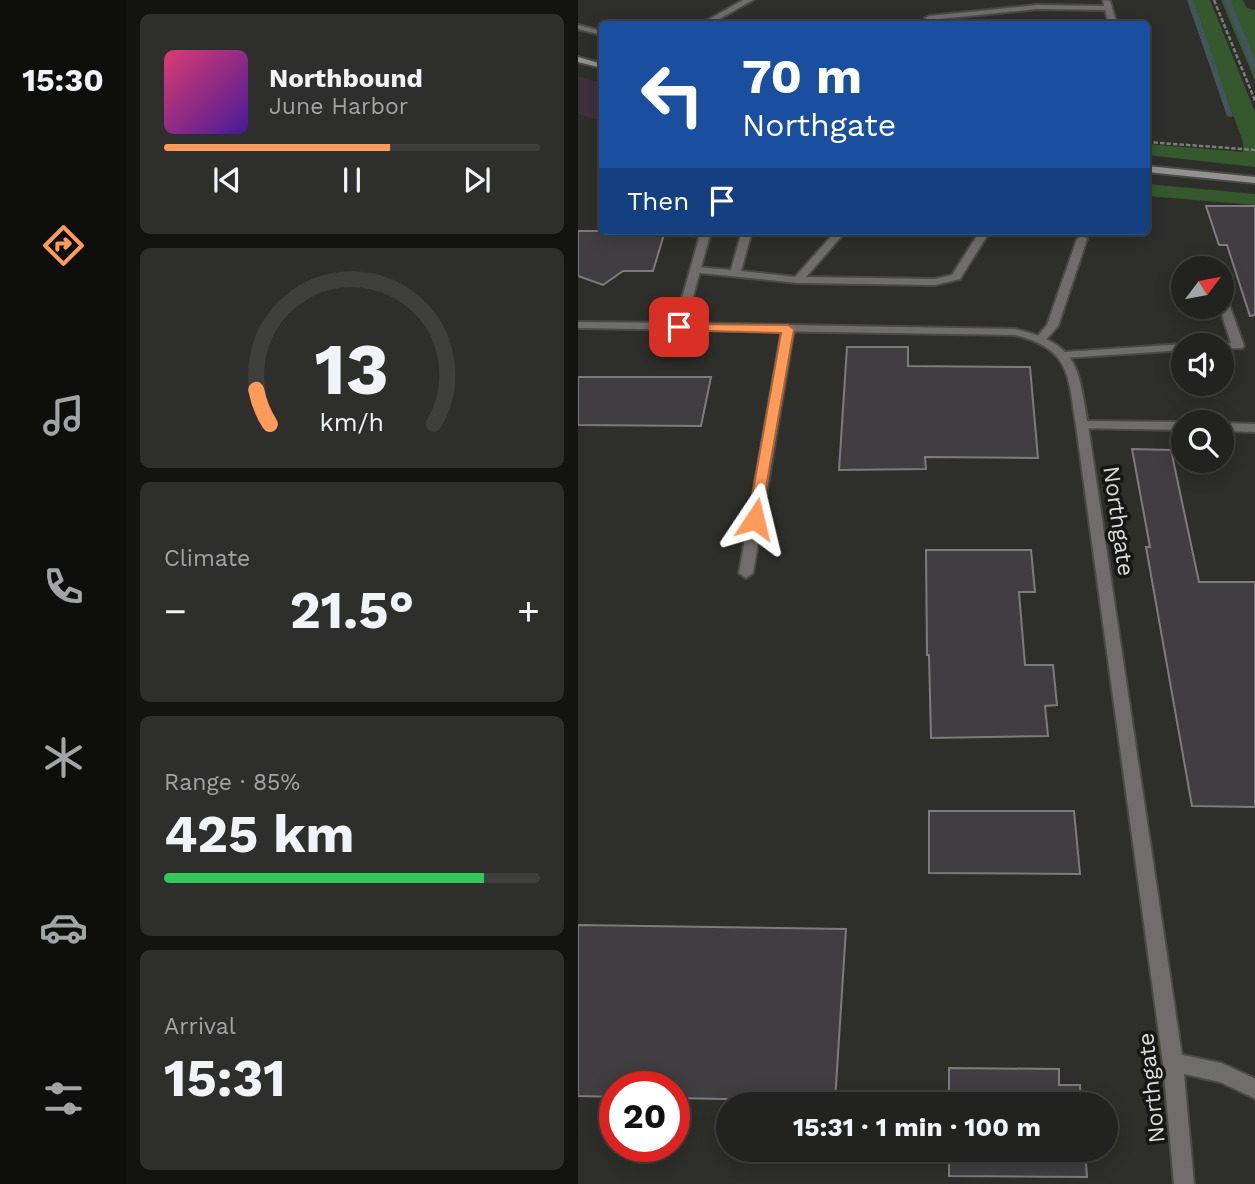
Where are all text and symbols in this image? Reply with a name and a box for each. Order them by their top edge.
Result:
text: 70 m [742,47,862,105]
icon: left [627,49,718,140]
text: 15:30 [22,61,104,99]
text: Northbound [269,63,423,93]
text: June Harbor [269,93,408,120]
text: Northgate [742,106,896,144]
icon: previous [208,161,246,199]
icon: pause [333,161,371,199]
icon: next [458,161,496,199]
icon: arrive [703,182,741,220]
text: Then [627,186,689,216]
icon: directions [39,221,88,270]
north arrow [1171,256,1234,318]
map controls [1171,256,1234,473]
pin [649,297,709,357]
icon: arrive [660,308,698,346]
text: 13 [315,326,389,412]
button: sound [1171,333,1234,396]
icon: music [39,391,88,440]
text: km/h [320,408,384,437]
button: search [1171,410,1234,473]
street label: Northgate [1097,464,1140,578]
position arrow [718,482,792,556]
text: Climate [164,545,250,572]
icon: phone [39,562,88,611]
text: 21.5° [290,580,414,641]
text: − [164,589,187,633]
text: + [517,589,540,633]
icon: climate [39,733,88,782]
text: Range · 85% [164,769,300,796]
text: 425 km [164,804,354,865]
icon: car [39,903,88,952]
text: Arrival [164,1013,236,1040]
street label: Northgate [1132,1031,1171,1144]
text: 15:31 [164,1048,286,1109]
speed limit sign: 20 [599,1071,690,1162]
icon: filters [39,1074,88,1123]
text: 15:31 · 1 min · 100 m [793,1112,1041,1142]

